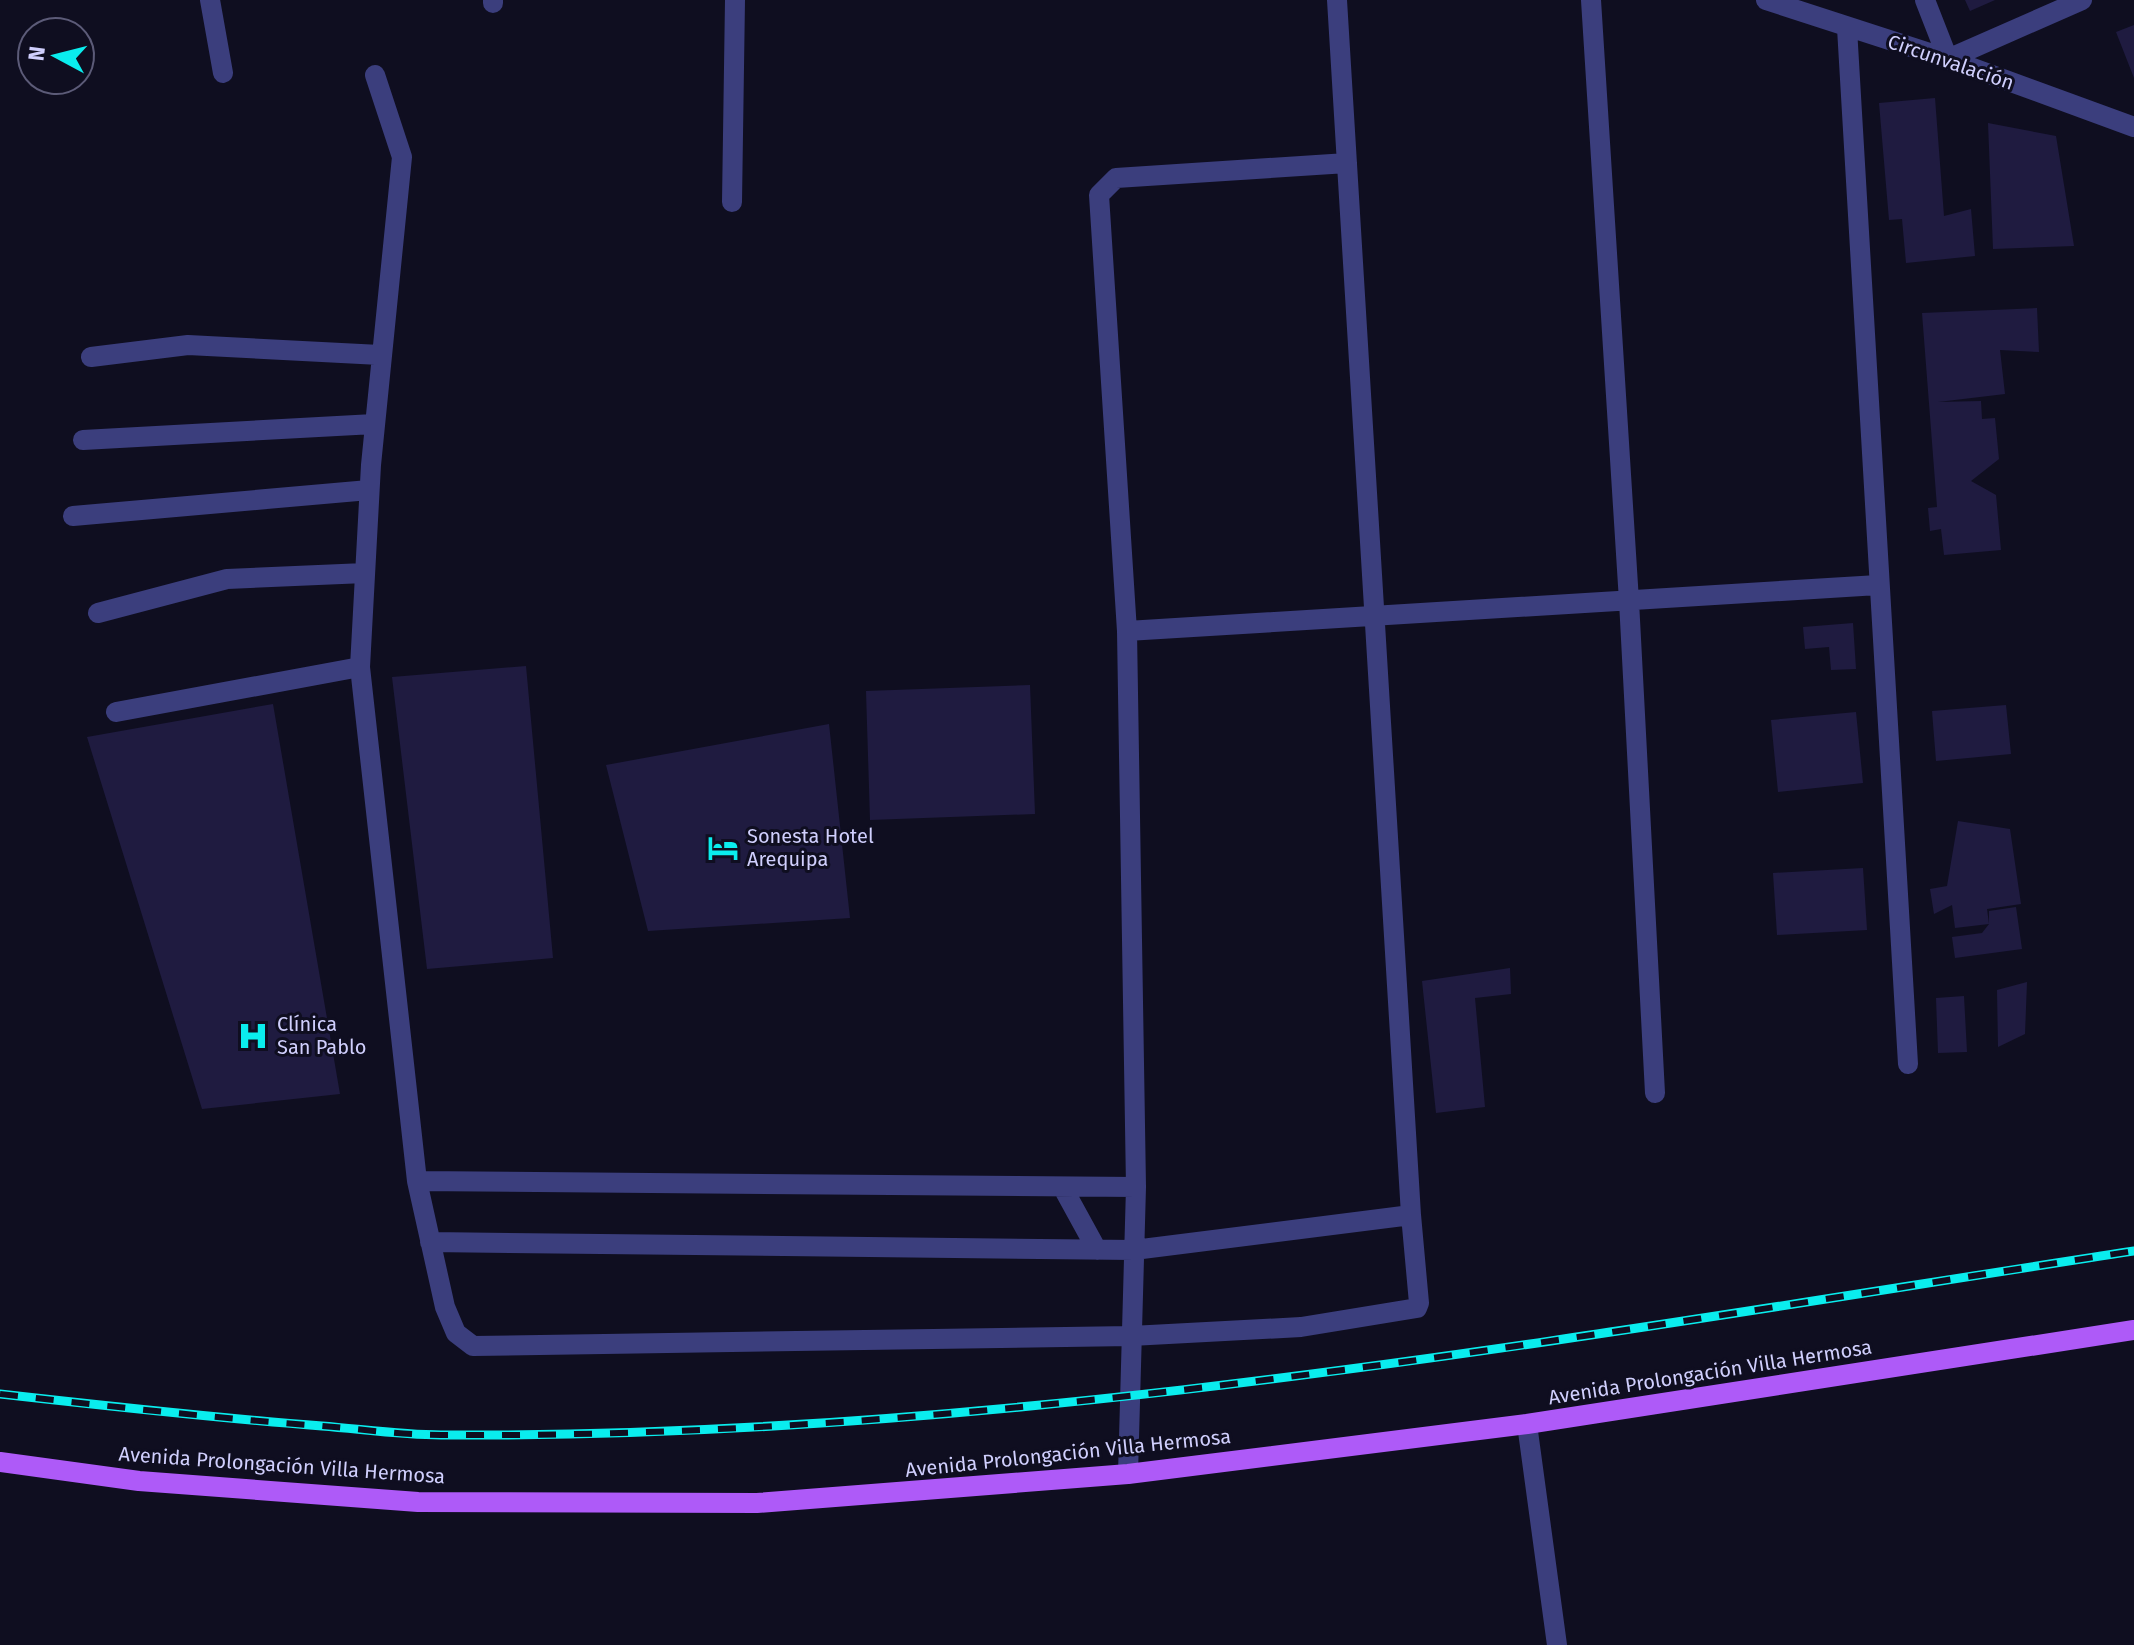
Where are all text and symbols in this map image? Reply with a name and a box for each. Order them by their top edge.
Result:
north arrow [16,16,96,96]
street label: Circunvalación [1885,29,2017,95]
text: N [22,45,51,63]
place label: Sonesta Hotel Arequipa [747,824,874,871]
hotel icon: Sonesta Hotel Arequipa [706,831,740,865]
place label: Clínica San Pablo [277,1012,367,1059]
hospital icon: Clínica San Pablo [236,1019,270,1053]
street label: Avenida Prolongación Villa Hermosa [1547,1335,1873,1409]
street label: Avenida Prolongación Villa Hermosa [904,1424,1232,1482]
street label: Avenida Prolongación Villa Hermosa [118,1442,446,1488]

